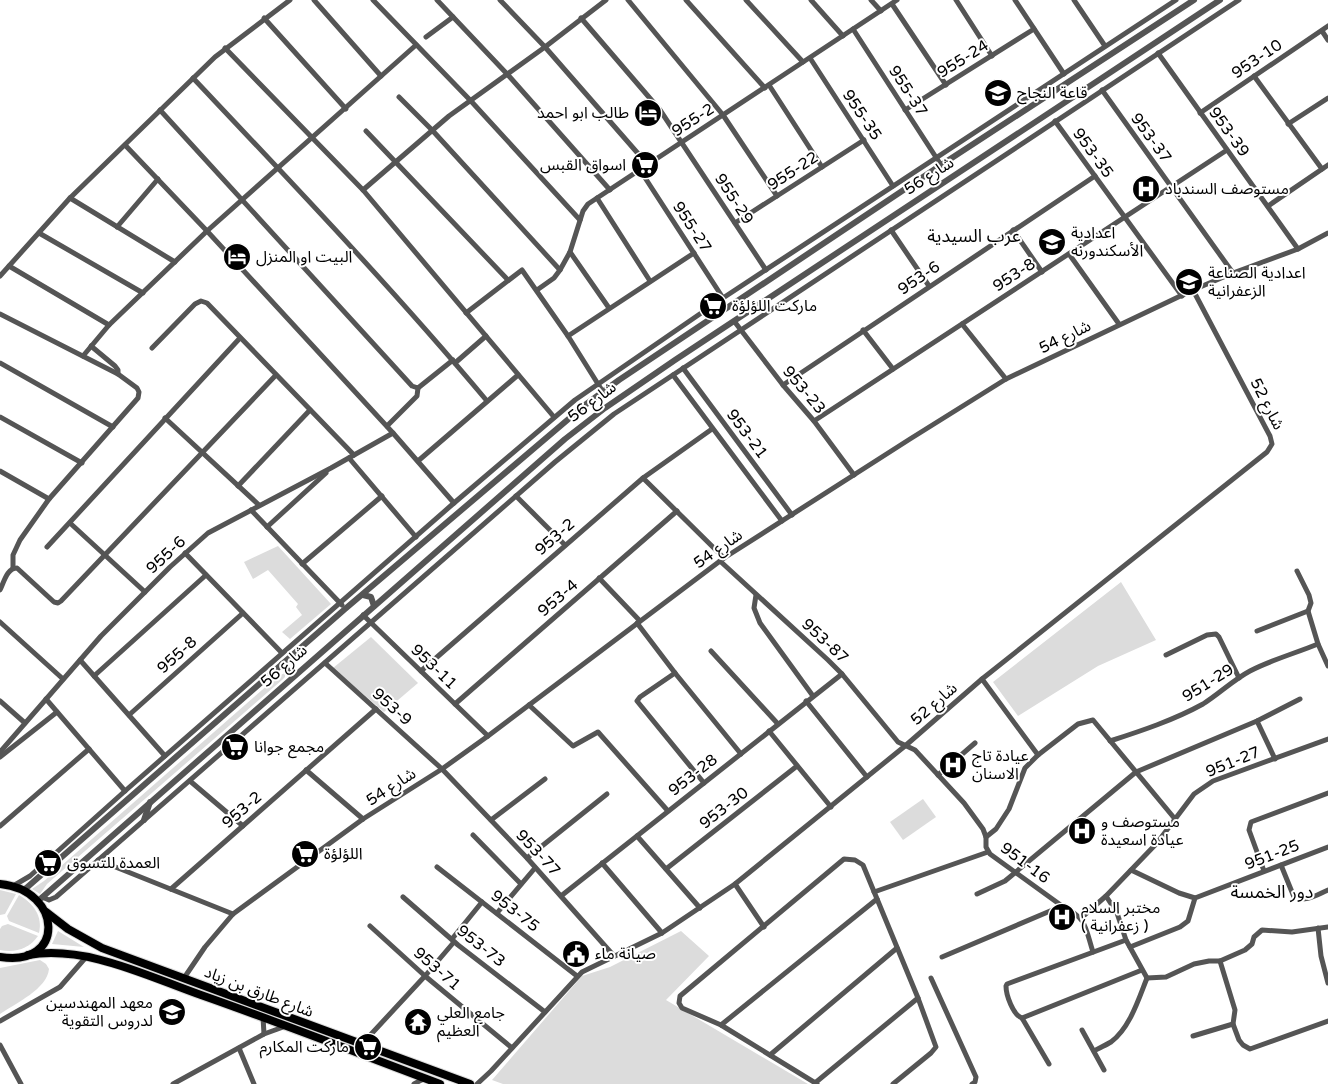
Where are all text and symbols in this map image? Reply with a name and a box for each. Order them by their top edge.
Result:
street label: 955-24 [934,35,992,83]
street label: 953-10 [1228,35,1286,83]
street label: 955-37 [884,62,932,120]
school or university icon: قاعة النجاح [983,78,1013,108]
place label: قاعة النجاح [1017,83,1087,105]
street label: 955-35 [838,86,886,144]
hotel icon: طالب ابو احمد [633,98,663,128]
street label: 955-2 [668,99,718,141]
place label: طالب ابو احمد [537,103,629,123]
street label: 953-39 [1204,103,1254,161]
street label: 953-37 [1126,109,1176,167]
street label: 953-35 [1068,124,1118,182]
street label: 955-22 [764,147,822,195]
supermarket icon: اسواق القبس [630,150,660,180]
street label: شارع 56 [900,153,959,201]
place label: اسواق القبس [540,155,626,175]
street label: 955-29 [710,170,758,228]
hospital icon: مستوصف السندباد [1131,174,1161,204]
place label: مستوصف السندباد [1165,179,1289,199]
street label: 955-27 [668,198,716,256]
place label: اعدادية الأسكندورنه [1071,223,1143,261]
district label: عرب السيدية [927,225,1021,247]
school or university icon: اعدادية الأسكندورنه [1037,227,1067,257]
hotel icon: البيت او المنزل [222,242,252,272]
place label: البيت او المنزل [256,247,352,267]
street label: 953-8 [989,254,1039,296]
street label: 953-6 [894,257,944,299]
place label: اعدادية الصناعة الزعفرانية [1208,263,1306,301]
school or university icon: اعدادية الصناعة الزعفرانية [1174,267,1204,297]
supermarket icon: ماركت اللؤلؤة [698,291,728,321]
place label: ماركت اللؤلؤة [732,296,817,316]
street label: شارع 54 [1036,316,1095,360]
street label: 953-23 [778,362,830,418]
street label: شارع 52 [1244,375,1289,434]
street label: شارع 56 [564,377,621,428]
street label: 953-21 [722,405,772,463]
street label: 953-2 [531,514,579,560]
street label: شارع 54 [690,525,748,575]
street label: 955-6 [142,532,190,578]
street label: 953-4 [534,575,582,621]
street label: 953-87 [797,614,853,668]
street label: 955-8 [153,632,201,678]
street label: شارع 56 [257,640,313,693]
street label: 953-11 [407,640,461,694]
street label: 951-29 [1179,659,1237,707]
street label: شارع 52 [907,678,963,731]
street label: 953-9 [368,684,416,730]
supermarket icon: مجمع جوانا [220,732,250,762]
place label: مجمع جوانا [254,737,324,759]
street label: 951-27 [1203,742,1263,782]
place label: عيادة تاج الاسنان [972,746,1029,784]
street label: 953-28 [664,750,722,800]
hospital icon: عيادة تاج الاسنان [938,750,968,780]
street label: شارع 54 [362,764,421,812]
street label: 953-30 [695,783,753,833]
street label: 953-2 [218,787,266,833]
place label: مستوصف و عيادة اسعيدة [1101,812,1184,850]
hospital icon: مستوصف و عيادة اسعيدة [1067,816,1097,846]
street label: 953-77 [511,826,565,880]
street label: 951-25 [1242,835,1302,875]
street label: 951-16 [996,838,1054,888]
supermarket icon: اللؤلؤة [290,839,320,869]
place label: اللؤلؤة [324,844,363,864]
supermarket icon: العمدة للتسوق [33,848,63,878]
place label: العمدة للتسوق [67,853,160,873]
district label: دور الخمسة [1231,881,1313,903]
street label: 953-75 [487,886,543,936]
place label: مختبر السلام ( زعفرانية ) [1081,898,1160,936]
hospital icon: مختبر السلام ( زعفرانية ) [1047,902,1077,932]
street label: 953-73 [453,921,509,971]
public building icon: صيانة ماء [561,939,591,969]
street label: 953-71 [409,943,465,995]
place label: صيانة ماء [595,944,656,964]
street label: شارع طارق بن زياد [201,962,316,1024]
place label: معهد المهندسين لدروس التقوية [46,993,153,1031]
school or university icon: معهد المهندسين لدروس التقوية [157,997,187,1027]
place label: جامع العلي العظيم [437,1003,505,1043]
temple icon: جامع العلي العظيم [403,1007,433,1037]
supermarket icon: ماركت المكارم [353,1032,383,1062]
place label: ماركت المكارم [259,1037,349,1059]

